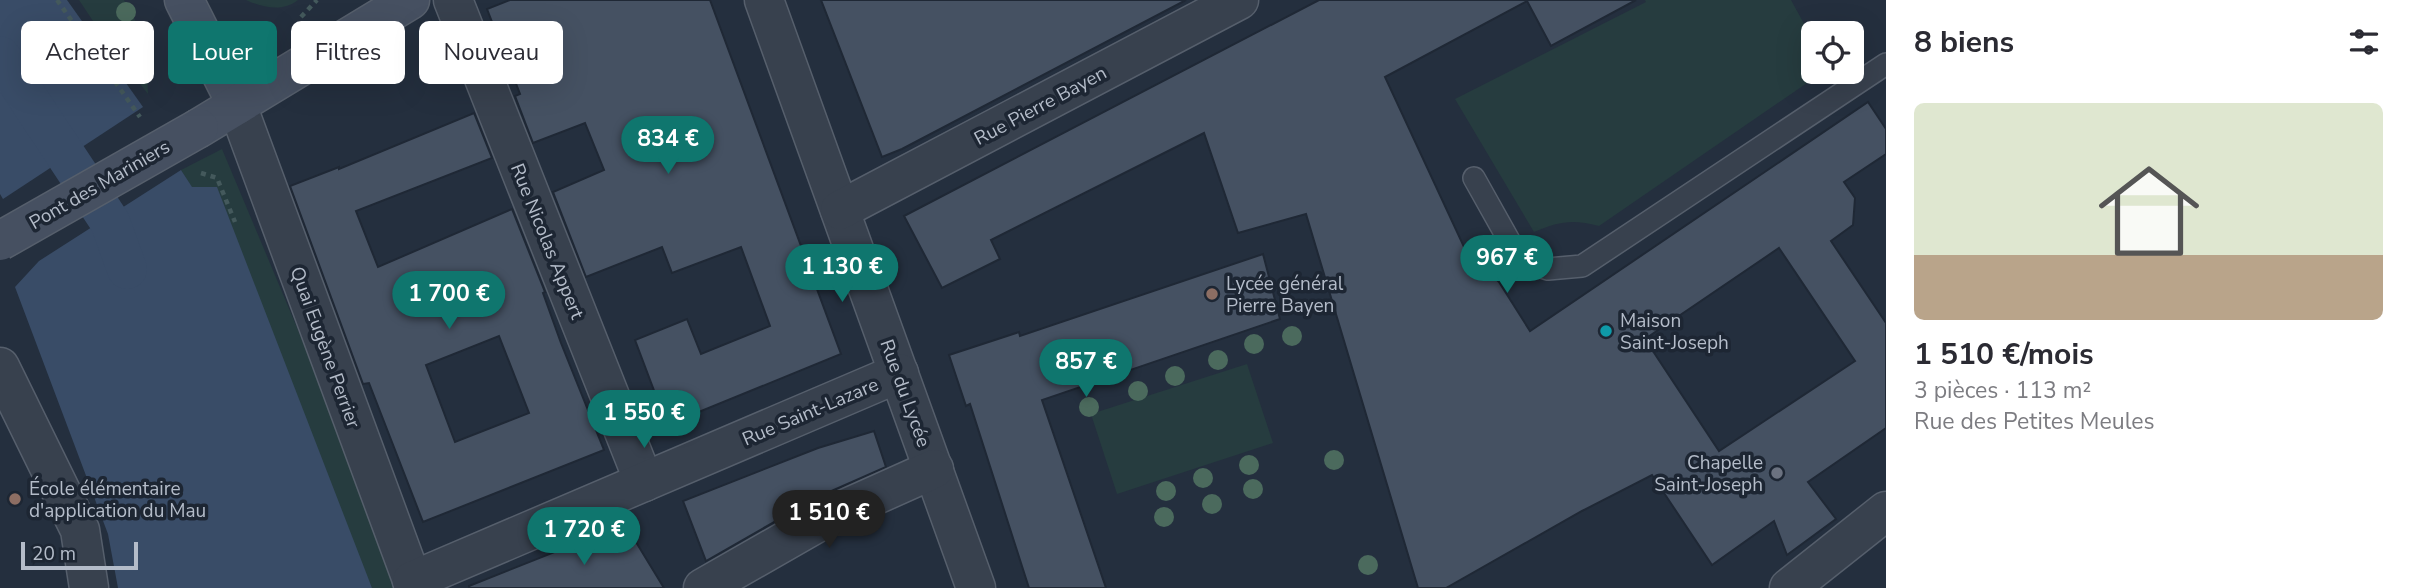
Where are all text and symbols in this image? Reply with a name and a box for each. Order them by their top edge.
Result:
chip: Acheter [21,21,154,84]
chip: Louer [168,21,277,84]
chip: Filtres [291,21,405,84]
chip: Nouveau [419,21,563,84]
map controls [1801,21,1864,84]
button: locate [1801,21,1864,84]
text: 8 biens [1914,22,2014,63]
icon: filters [2345,23,2383,61]
street label: Rue Pierre Bayen [970,60,1111,152]
pin: 834 € [619,116,717,176]
text: 834 € [637,123,699,154]
street label: Pont des Mariniers [24,134,175,236]
icon: home [2086,148,2212,274]
street label: Rue Nicolas Appert [504,160,590,323]
pin: 967 € [1458,236,1556,295]
text: 967 € [1476,242,1538,273]
pin: 1 130 € [777,244,907,304]
text: 1 130 € [801,251,883,282]
street label: Quai Eugène Perrier [284,263,366,432]
place label: Lycée général Pierre Bayen [1226,271,1344,319]
pin: 1 700 € [384,272,514,331]
text: 1 700 € [408,278,490,309]
marker: Lycée général Pierre Bayen [1204,286,1220,302]
place label: Maison Saint-Joseph [1620,308,1729,356]
marker: Maison Saint-Joseph [1598,323,1614,339]
text: 1 510 €/mois [1914,334,2094,375]
street label: Rue du Lycée [874,336,937,451]
pin: 857 € [1037,340,1135,399]
text: 857 € [1055,346,1117,377]
street label: Rue Saint-Lazare [738,371,883,452]
text: 3 pièces · 113 m² [1914,375,2091,406]
pin: 1 550 € [579,391,709,450]
text: 1 550 € [603,397,685,428]
text: Rue des Petites Meules [1914,406,2155,437]
place label: Chapelle Saint-Joseph [1654,450,1763,498]
marker: Chapelle Saint-Joseph [1769,465,1785,481]
place label: École élémentaire d'application du Mau [29,476,206,524]
pin: 1 510 € [764,490,894,550]
marker: École élémentaire d'application du Mau [7,491,23,507]
text: 1 510 € [788,497,870,528]
pin: 1 720 € [519,508,649,567]
text: 1 720 € [543,514,625,545]
scale bar [21,539,138,571]
text: 20 m [32,541,76,567]

